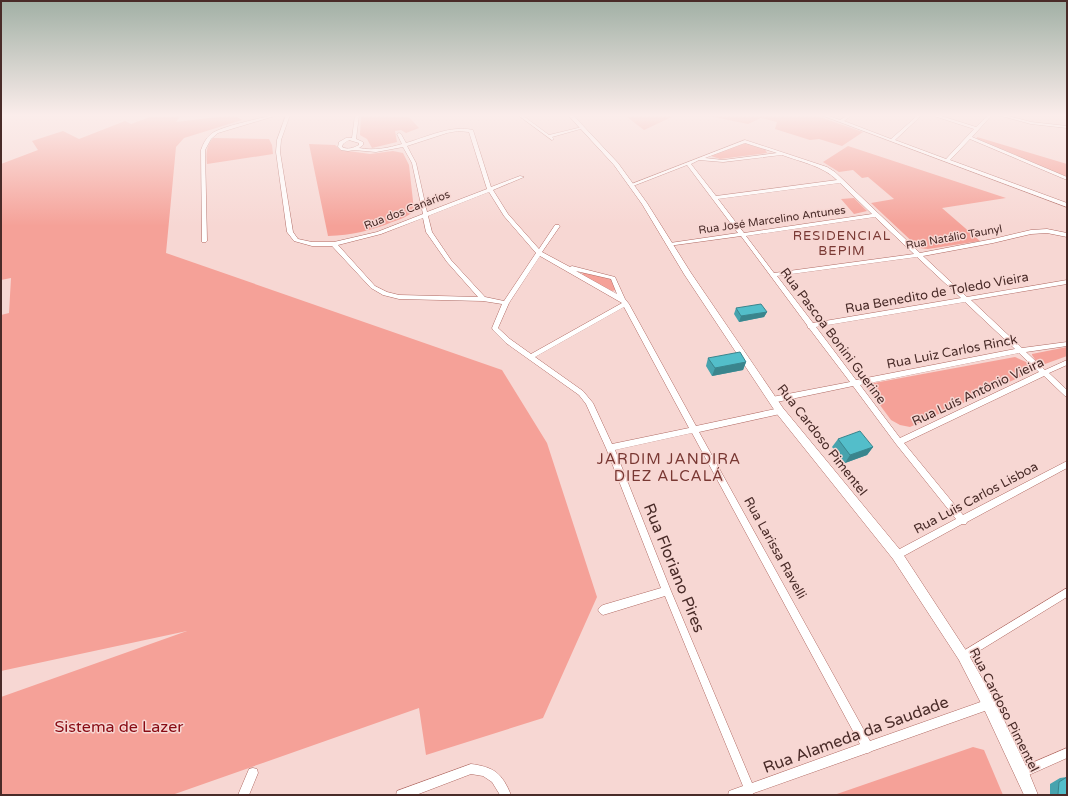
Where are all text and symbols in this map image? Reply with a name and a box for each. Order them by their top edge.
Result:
street label: Rua dos Canários [362,188,452,232]
street label: Rua José Marcelino Antunes [698,203,846,237]
street label: Rua Natálio Taunyl [905,222,1003,252]
district label: RESIDENCIAL BEPIM [793,228,891,259]
street label: Rua Pascoa Bonini Guerine [777,265,889,407]
street label: Rua Benedito de Toledo Vieira [844,269,1030,317]
street label: Rua Luiz Carlos Rinck [885,331,1019,373]
street label: Rua Luís Antônio Vieira [909,354,1047,430]
street label: Rua Cardoso Pimentel [774,381,870,499]
district label: JARDIM JANDIRA DIEZ ALCALÁ [597,450,741,485]
street label: Rua Luis Carlos Lisboa [911,458,1041,538]
street label: Rua Larissa Ravelli [740,494,810,602]
street label: Rua Floriano Pires [639,500,709,636]
street label: Rua Cardoso Pimentel [966,645,1042,775]
street label: Rua Alameda da Saudade [760,692,952,778]
park label: Sistema de Lazer [55,717,184,737]

